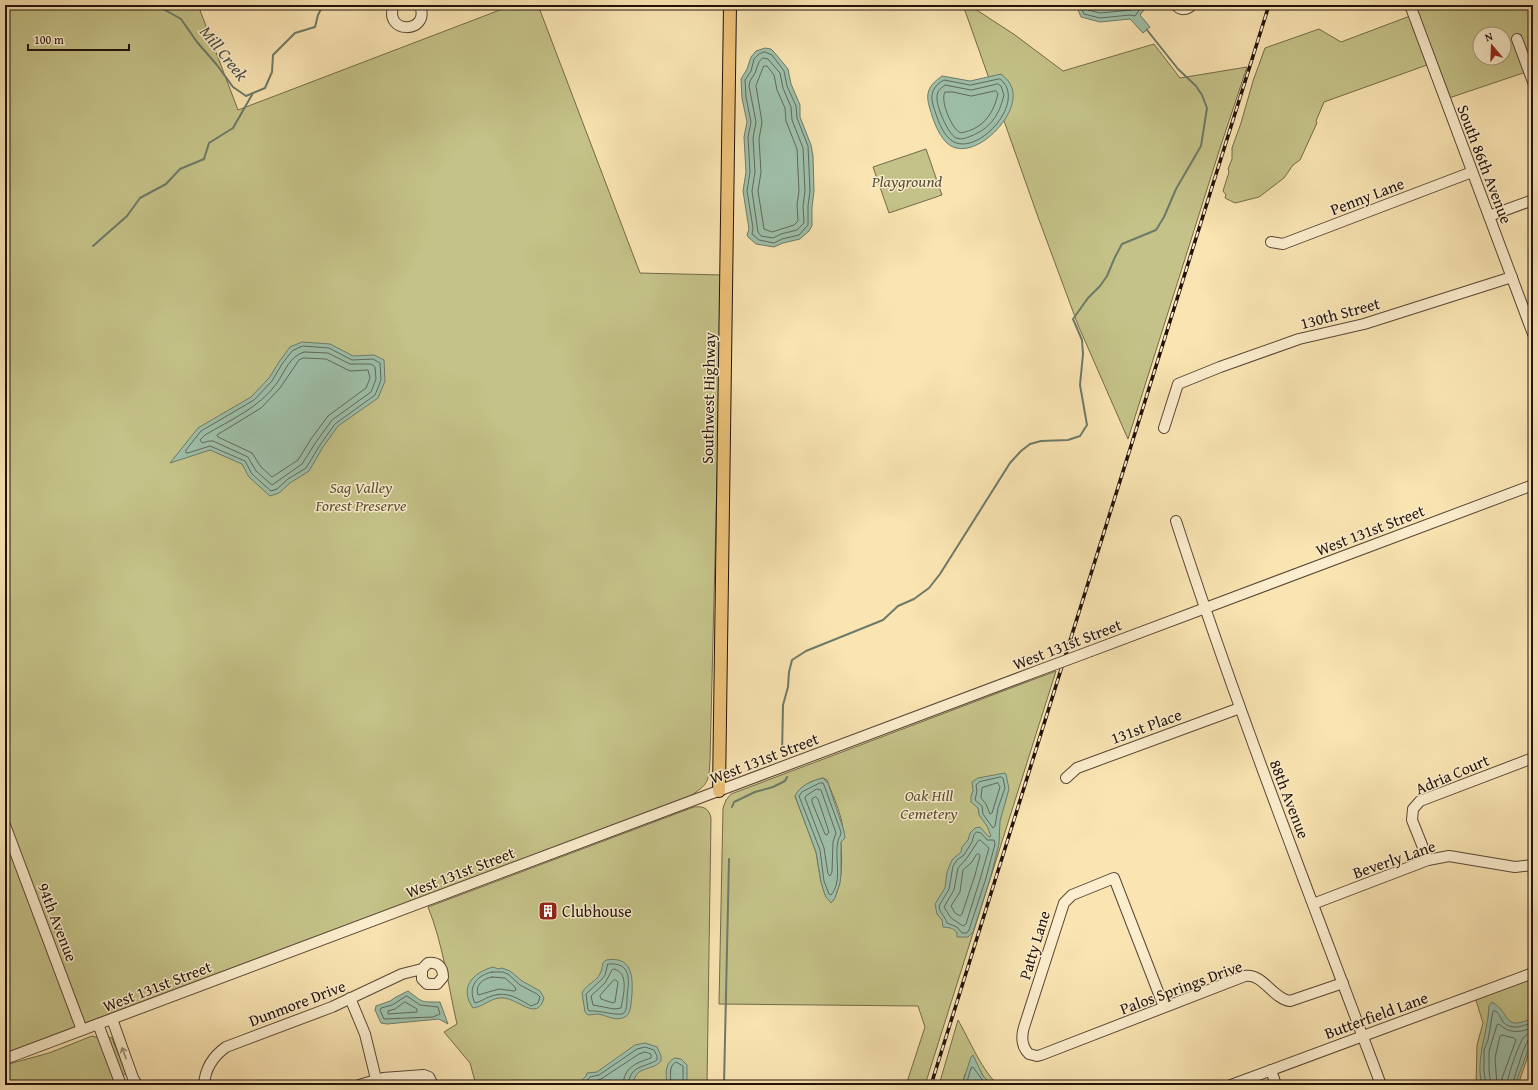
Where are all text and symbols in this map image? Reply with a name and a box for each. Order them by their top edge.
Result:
water label: Mill Creek [194,20,255,86]
scale bar [28,26,129,52]
north arrow [1472,26,1512,66]
text: N [1483,28,1495,45]
text: 100 m [34,31,64,48]
street label: South 86th Avenue [1451,101,1519,227]
park label: Playground [871,169,942,193]
street label: Penny Lane [1327,171,1407,221]
street label: 130th Street [1297,291,1383,335]
street label: Southwest Highway [695,332,721,464]
park label: Sag Valley Forest Preserve [314,475,407,517]
street label: West 131st Street [1312,498,1428,562]
street label: West 131st Street [1009,612,1125,676]
street label: 131st Place [1107,702,1185,750]
street label: West 131st Street [706,726,822,790]
street label: Adria Court [1411,748,1493,800]
street label: 88th Avenue [1264,756,1316,842]
park label: Oak Hill Cemetery [900,783,958,825]
street label: Beverly Lane [1349,834,1439,884]
street label: West 131st Street [402,840,518,904]
street label: 94th Avenue [32,879,84,965]
place label: Clubhouse [562,899,632,923]
building icon: Clubhouse [537,900,559,922]
street label: Patty Lane [1012,908,1056,982]
street label: West 131st Street [99,954,215,1018]
street label: Palos Springs Drive [1116,954,1246,1020]
street label: Dunmore Drive [245,974,349,1032]
street label: Butterfield Lane [1321,985,1431,1045]
one-way arrow [119,1047,127,1059]

